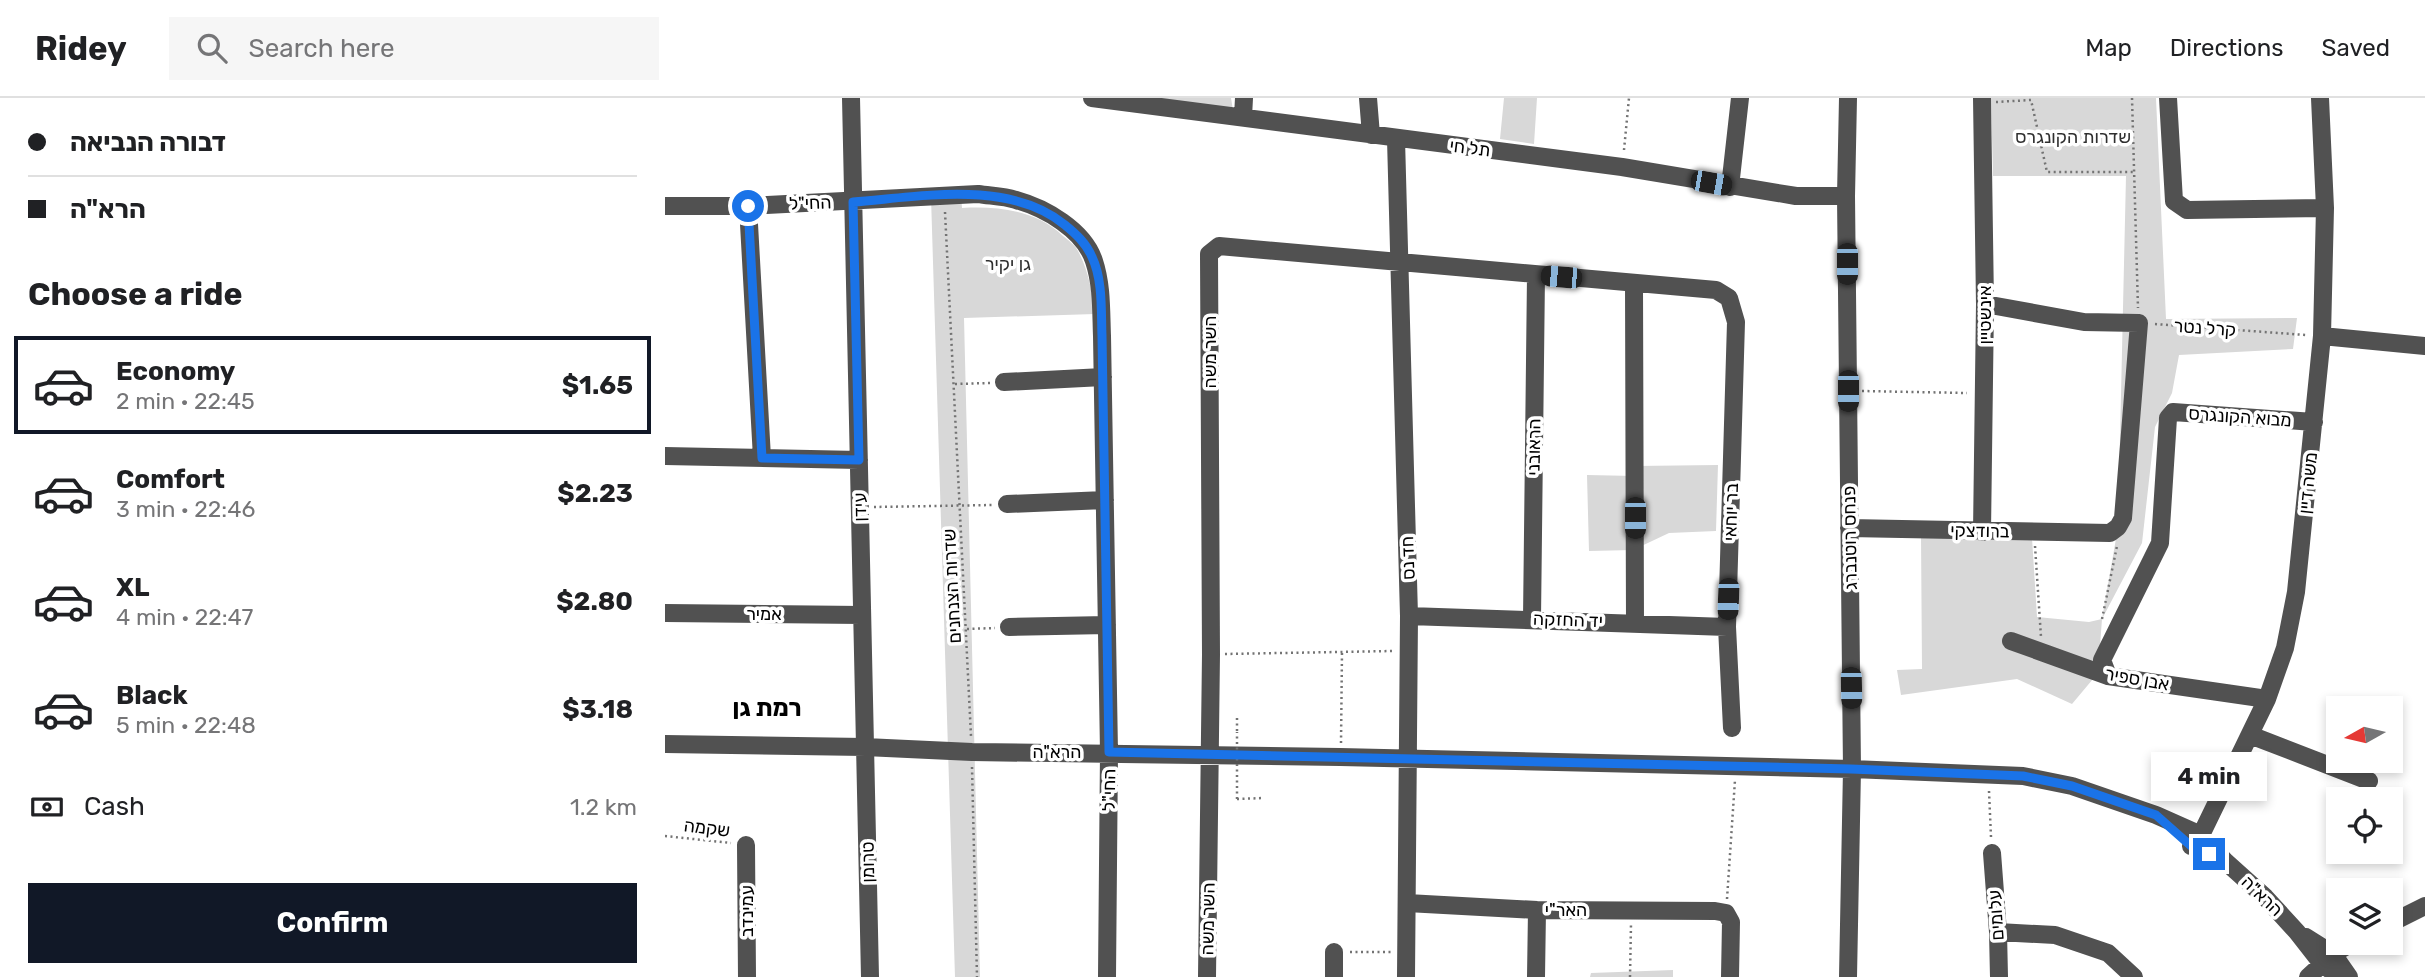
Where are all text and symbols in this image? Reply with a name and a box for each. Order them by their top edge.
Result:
search box [169,17,659,80]
text: Ridey [35,29,127,68]
icon: search [193,29,231,67]
text: Search here [249,33,394,64]
text: Map [2085,34,2132,62]
text: Directions [2170,34,2283,62]
text: Saved [2321,34,2390,62]
park label: שדרות הקונגרס [2015,126,2131,148]
text: דבורה הנביאה [70,127,226,158]
street label: תל חי [1448,135,1492,161]
car [1689,169,1734,197]
route start [732,190,764,222]
street label: החי"ל [788,191,832,215]
text: הרא"ה [70,194,146,225]
car [1837,243,1858,285]
park label: גן יקיר [985,253,1031,275]
car [1540,265,1583,289]
text: Choose a ride [28,275,242,313]
street label: אינשטיין [1974,285,1996,345]
street label: קרל נטר [2173,315,2237,341]
street label: השר משה [1199,316,1221,388]
icon: car [32,354,95,417]
text: Economy [116,356,235,387]
text: $1.65 [562,370,633,401]
car [1838,370,1859,412]
text: 2 min · 22:45 [116,387,255,415]
street label: מבוא הקונגרס [2188,402,2292,432]
street label: הראובני [1523,418,1545,476]
street label: משה דיין [2294,451,2322,515]
icon: car [32,462,95,525]
text: Comfort [116,464,225,495]
text: $2.23 [557,478,633,509]
street label: בר יוחאי [1719,482,1743,541]
street label: פנחס רוטנברג [1838,486,1862,590]
street label: עידן [849,492,871,522]
text: 3 min · 22:46 [116,495,255,523]
car [1625,497,1646,539]
street label: ברודצקי [1950,519,2010,543]
street label: שדרות הצנחנים [938,528,966,644]
street label: חד נס [1396,536,1420,580]
icon: car [32,570,95,633]
text: XL [116,572,149,603]
car [1717,578,1740,620]
text: $2.80 [556,586,633,617]
text: 4 min · 22:47 [116,603,253,631]
street label: אמיר [746,603,782,625]
street label: יד החזקה [1533,608,1603,632]
street label: אבן ספיר [2103,663,2171,695]
car [1841,667,1862,709]
icon: car [32,678,95,741]
text: Black [116,680,188,711]
text: $3.18 [562,694,633,725]
district label: רמת גן [732,694,802,722]
north arrow [2326,696,2403,774]
map controls [2326,696,2403,955]
text: 5 min · 22:48 [116,711,256,739]
street label: הרא"ה [1033,741,1081,763]
callout: 4 min [2151,752,2267,802]
text: 4 min [2177,762,2241,790]
street label: החי"ל [1098,768,1120,812]
button: locate [2326,787,2403,864]
icon: cash [28,788,66,826]
text: Cash [84,791,145,822]
text: 1.2 km [570,793,637,821]
street label: שקמה [683,814,731,842]
route end [2193,838,2225,870]
street label: טרומן [857,841,879,883]
street label: הרא"ה [2237,871,2287,921]
button: layers [2326,878,2403,955]
street label: השר משה [1196,882,1220,956]
button: Confirm [28,883,637,963]
street label: עמינדב [736,885,758,937]
street label: עלומים [1983,889,2009,941]
street label: האר"י [1545,899,1587,921]

